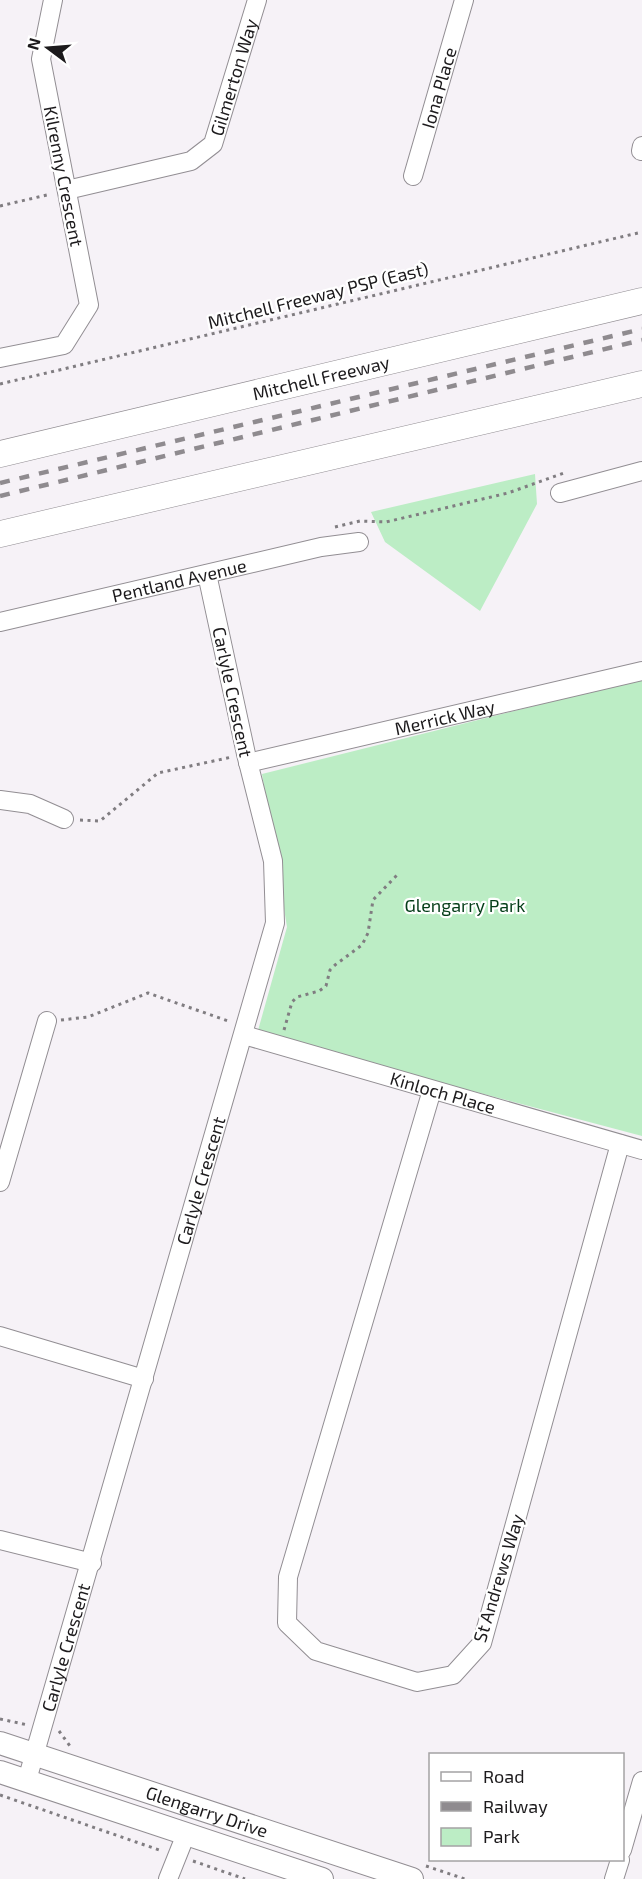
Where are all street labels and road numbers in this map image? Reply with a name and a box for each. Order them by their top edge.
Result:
street label: Gilmerton Way [205,15,262,138]
street label: Iona Place [416,44,461,131]
street label: Kilrenny Crescent [40,104,88,248]
street label: Mitchell Freeway PSP (East) [205,257,431,333]
street label: Mitchell Freeway [250,350,392,404]
street label: Pentland Avenue [110,554,249,606]
street label: Carlyle Crescent [208,625,258,759]
street label: Merrick Way [392,695,497,739]
street label: Kinloch Place [388,1067,498,1118]
street label: Carlyle Crescent [171,1114,230,1247]
street label: St Andrews Way [468,1511,528,1645]
street label: Carlyle Crescent [36,1581,94,1714]
street label: Glengarry Drive [143,1781,271,1842]

